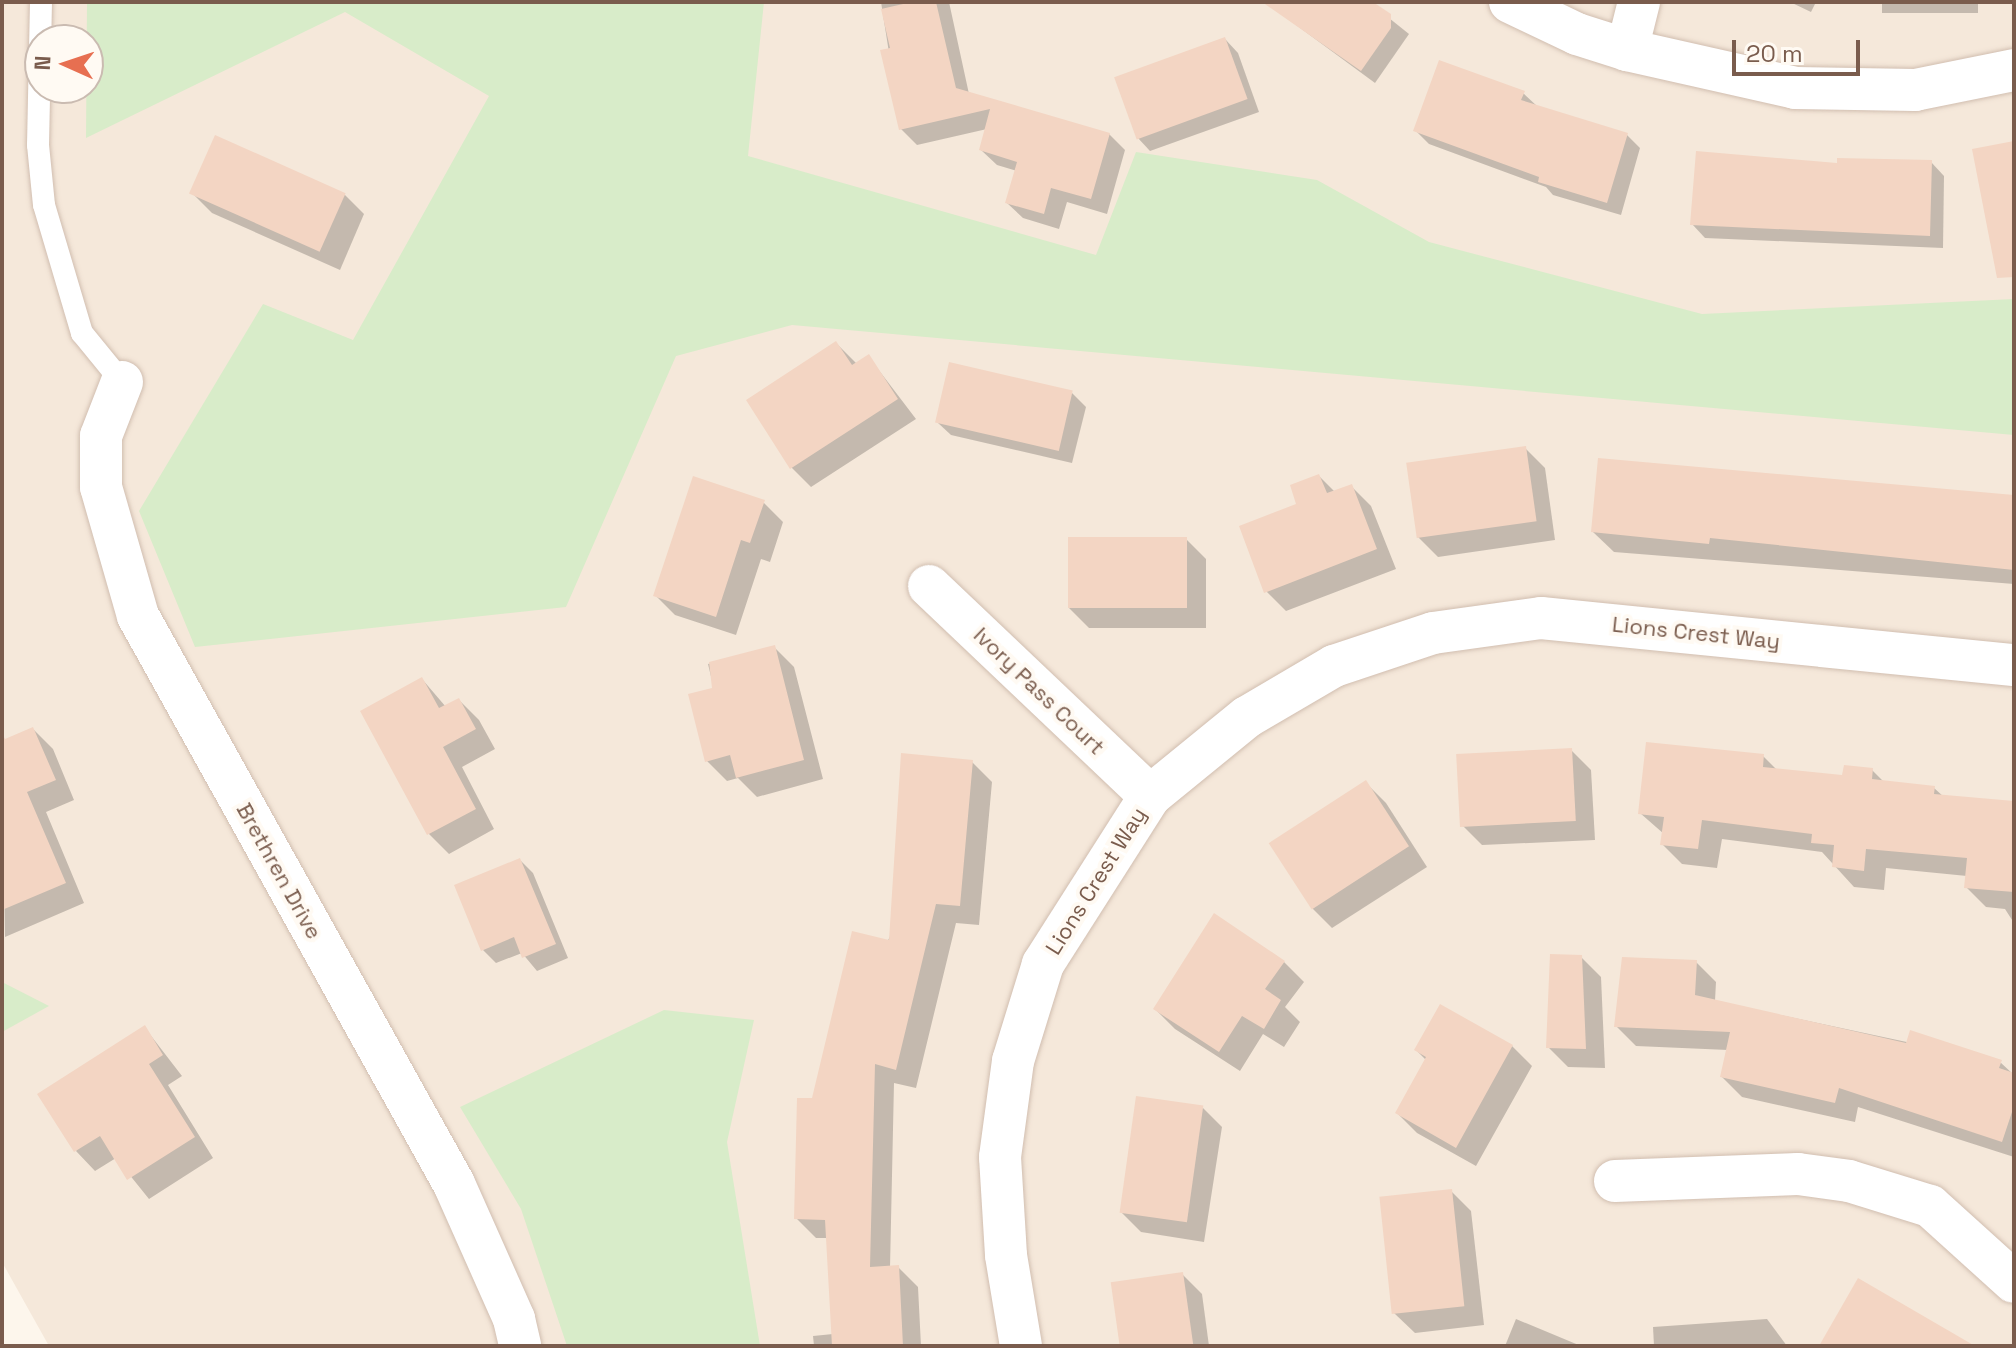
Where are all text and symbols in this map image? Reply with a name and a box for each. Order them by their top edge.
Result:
north arrow [24,24,104,104]
scale bar [1736,24,1864,74]
text: 20 m [1746,38,1803,69]
text: N [28,55,56,71]
street label: Lions Crest Way [1611,611,1781,655]
street label: Ivory Pass Court [968,622,1110,760]
street label: Brethren Drive [231,798,327,944]
street label: Lions Crest Way [1040,802,1152,960]

